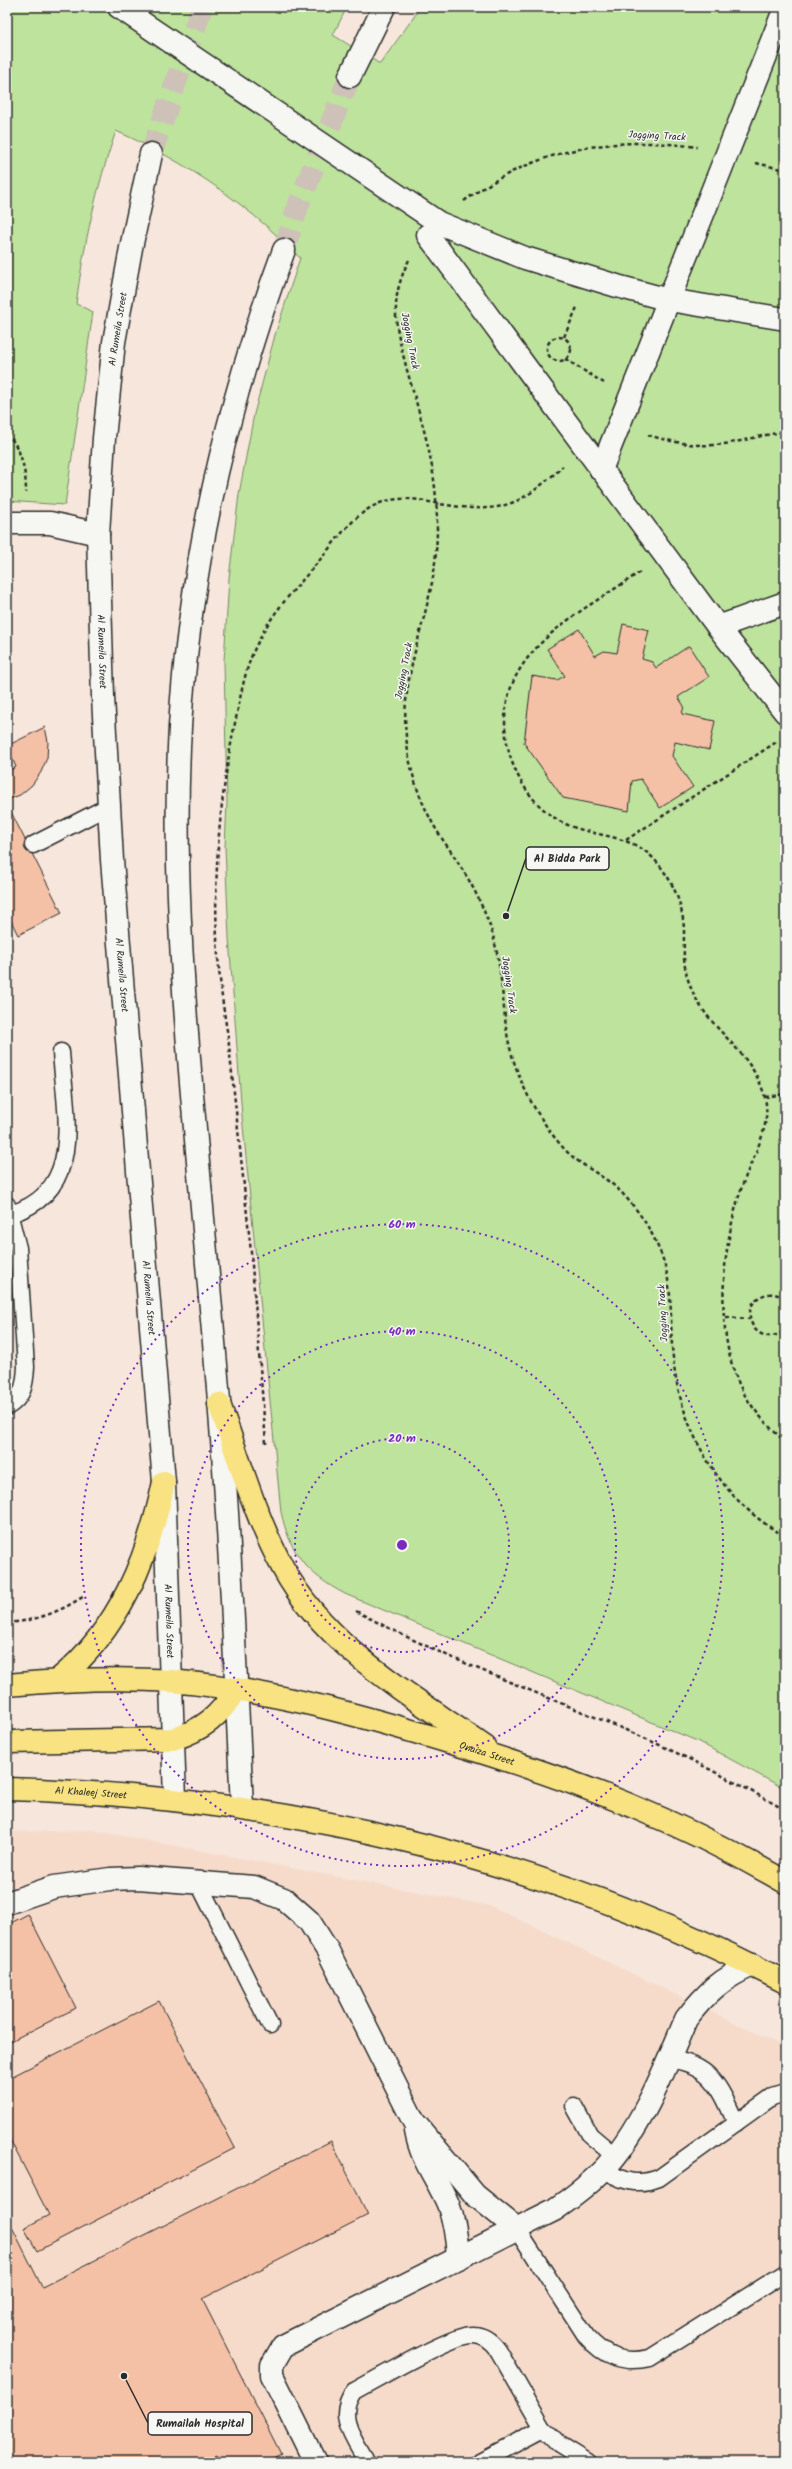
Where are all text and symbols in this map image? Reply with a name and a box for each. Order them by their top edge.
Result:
street label: Jogging Track [628,127,687,146]
street label: Al Rumeila Street [104,291,132,367]
street label: Jogging Track [397,311,423,371]
street label: Al Rumeila Street [92,614,111,689]
street label: Jogging Track [391,641,417,701]
callout: Al Bidda Park [526,847,609,870]
text: Al Bidda Park [534,850,601,868]
street label: Al Rumeila Street [111,937,133,1013]
street label: Jogging Track [497,955,521,1015]
text: 60 m [388,1215,416,1234]
street label: Al Rumeila Street [138,1260,160,1336]
street label: Jogging Track [653,1283,672,1342]
text: 40 m [388,1322,416,1341]
text: 20 m [388,1429,416,1448]
centre of rings [395,1538,409,1552]
street label: Al Rumeila Street [160,1584,178,1659]
street label: Onaiza Street [457,1738,517,1770]
street label: Al Khaleej Street [55,1783,128,1804]
callout: Rumailah Hospital [148,2412,252,2435]
text: Rumailah Hospital [156,2415,244,2433]

